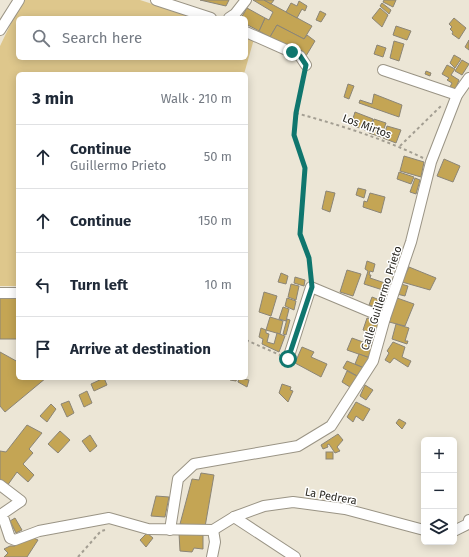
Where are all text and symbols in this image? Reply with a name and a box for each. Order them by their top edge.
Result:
search box [16,16,248,60]
icon: search [30,27,52,49]
text: Search here [62,29,142,47]
route end [283,43,301,61]
text: 3 min [32,88,74,109]
text: Walk · 210 m [161,91,232,106]
street label: Los Mirtos [341,112,393,141]
text: Continue [70,140,131,158]
icon: ahead [32,146,54,168]
text: 50 m [204,149,232,164]
text: Guillermo Prieto [70,158,166,173]
icon: ahead [32,210,54,232]
text: Continue [70,212,131,230]
text: 150 m [198,213,232,228]
street label: Calle Guillermo Prieto [358,244,404,352]
icon: left [32,274,54,296]
text: Turn left [70,276,128,294]
text: 10 m [205,277,232,292]
icon: arrive [32,338,54,360]
text: Arrive at destination [70,340,211,358]
route start [279,350,297,368]
map controls [421,437,457,545]
button: + [421,437,457,473]
button: − [421,473,457,509]
street label: La Pedrera [304,486,358,507]
button: layers [421,509,457,545]

